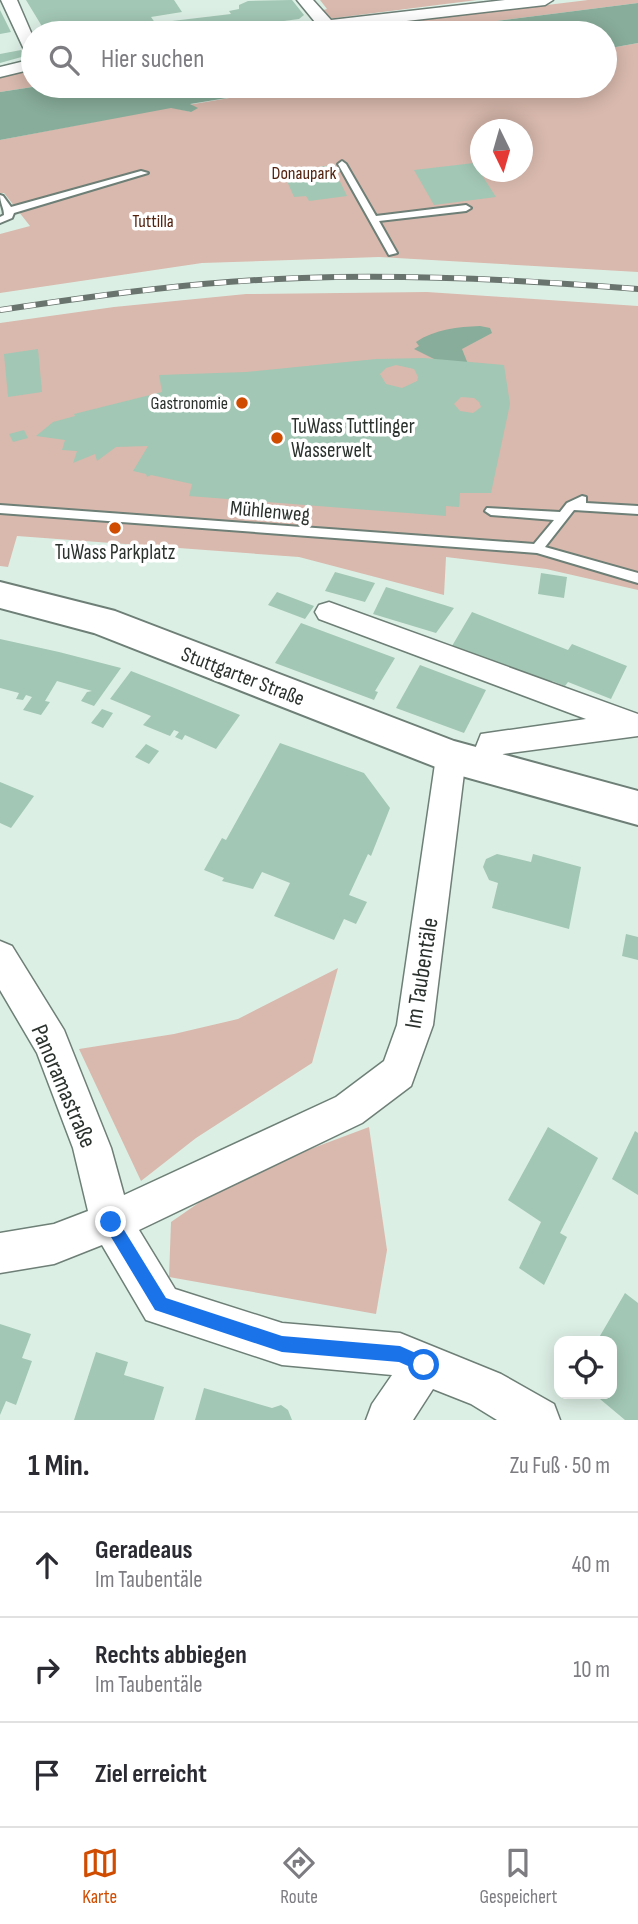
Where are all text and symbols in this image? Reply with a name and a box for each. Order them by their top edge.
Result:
search box [21,21,617,98]
icon: search [45,41,83,79]
text: Hier suchen [101,44,204,75]
north arrow [470,119,533,182]
park label: Donaupark [272,163,337,184]
park label: Tuttilla [132,211,174,232]
place label: Gastronomie [151,393,228,414]
marker: Gastronomie [234,395,250,411]
place label: TuWass Tuttlinger Wasserwelt [291,414,415,463]
marker: TuWass Tuttlinger Wasserwelt [269,430,285,446]
street label: Mühlenweg [229,496,311,527]
marker: TuWass Parkplatz [107,520,123,536]
place label: TuWass Parkplatz [55,540,176,565]
street label: Stuttgarter Straße [178,642,308,711]
street label: Im Taubentäle [398,915,445,1031]
street label: Panoramastraße [25,1020,102,1152]
route end [95,1206,126,1237]
map controls [554,1336,617,1399]
button: locate [554,1336,617,1399]
route start [408,1349,439,1380]
text: 1 Min. [28,1448,90,1484]
text: Zu Fuß · 50 m [510,1452,610,1480]
text: Geradeaus [95,1535,193,1566]
icon: ahead [28,1546,66,1584]
text: 40 m [572,1551,610,1579]
text: Im Taubentäle [95,1566,202,1594]
text: Rechts abbiegen [95,1640,247,1671]
icon: right [28,1651,66,1689]
text: 10 m [573,1656,610,1684]
text: Im Taubentäle [95,1671,202,1699]
icon: arrive [28,1756,66,1794]
text: Ziel erreicht [95,1759,207,1790]
tab: Karte [81,1844,119,1909]
tab: Route [280,1844,318,1909]
tab: Gespeichert [479,1844,557,1909]

